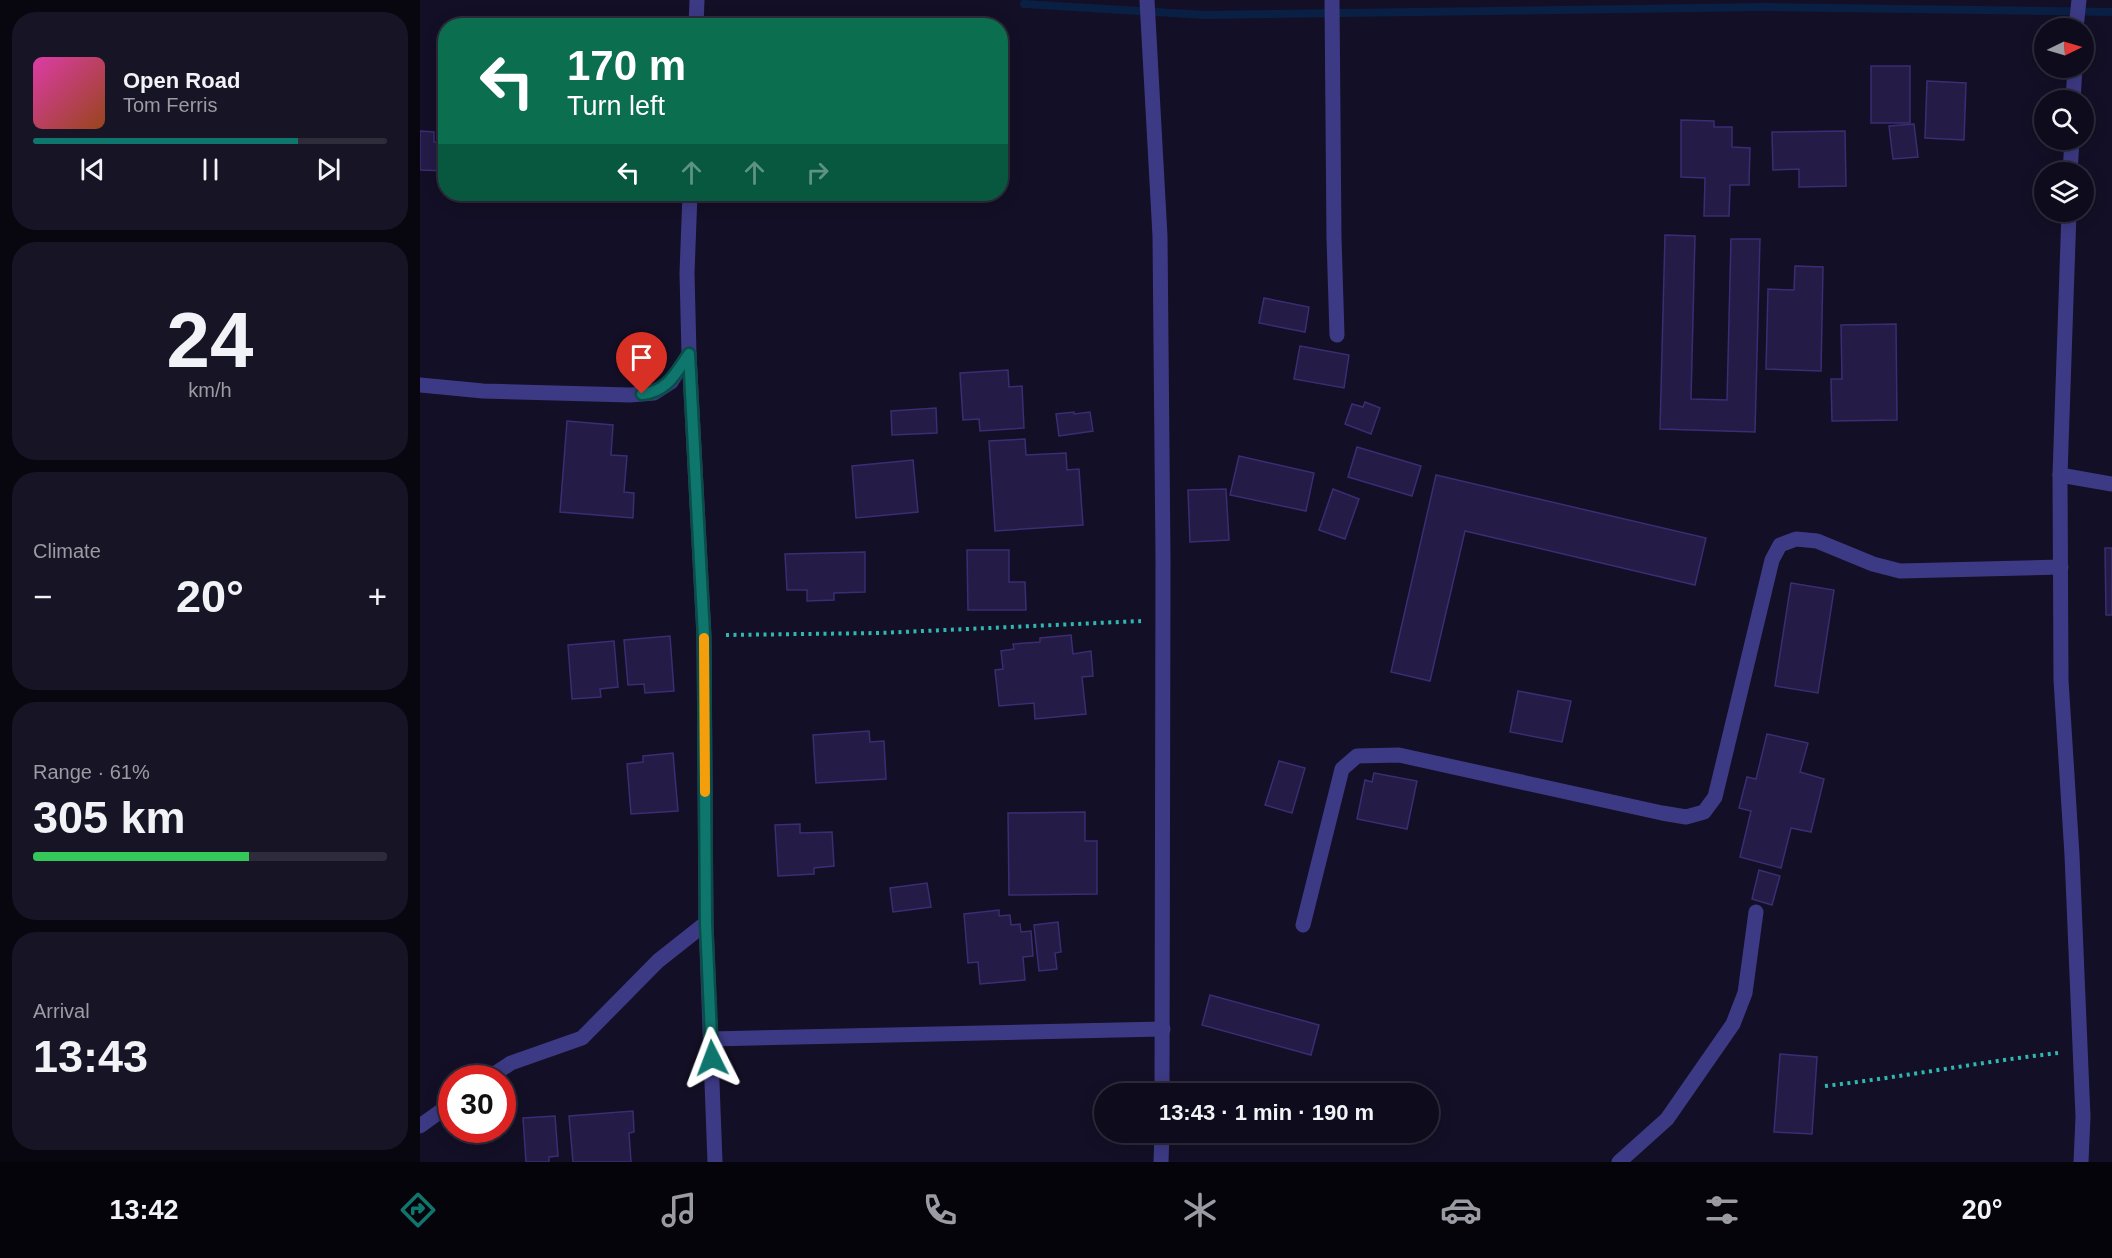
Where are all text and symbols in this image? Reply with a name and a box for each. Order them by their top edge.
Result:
north arrow [2034,18,2094,78]
map controls [2034,18,2094,222]
icon: left [468,42,546,120]
text: 170 m [567,42,686,89]
text: Open Road [123,68,240,93]
button: search [2034,90,2094,150]
text: Turn left [567,91,665,121]
text: Tom Ferris [123,94,217,116]
icon: previous [76,153,109,186]
icon: pause [194,153,227,186]
icon: next [312,153,345,186]
icon: left [612,156,645,189]
icon: ahead [675,156,708,189]
icon: ahead [738,156,771,189]
icon: right [801,156,834,189]
button: layers [2034,162,2094,222]
text: 24 [167,296,253,384]
pin [616,332,667,394]
icon: arrive [625,341,658,374]
text: km/h [188,379,232,401]
text: Climate [33,540,101,562]
text: 20° [176,571,244,622]
text: − [33,578,52,615]
text: + [368,578,387,615]
text: Range · 61% [33,761,150,783]
text: 305 km [33,792,186,843]
text: Arrival [33,1000,90,1022]
position arrow [680,1026,744,1090]
text: 13:43 [33,1031,148,1082]
speed limit sign: 30 [438,1065,516,1143]
text: 13:43 · 1 min · 190 m [1159,1100,1374,1125]
icon: directions [397,1189,439,1231]
icon: music [658,1189,700,1231]
icon: phone [919,1189,961,1231]
icon: climate [1179,1189,1221,1231]
icon: car [1440,1189,1482,1231]
icon: filters [1701,1189,1743,1231]
text: 13:42 [109,1195,178,1225]
text: 20° [1962,1195,2003,1225]

